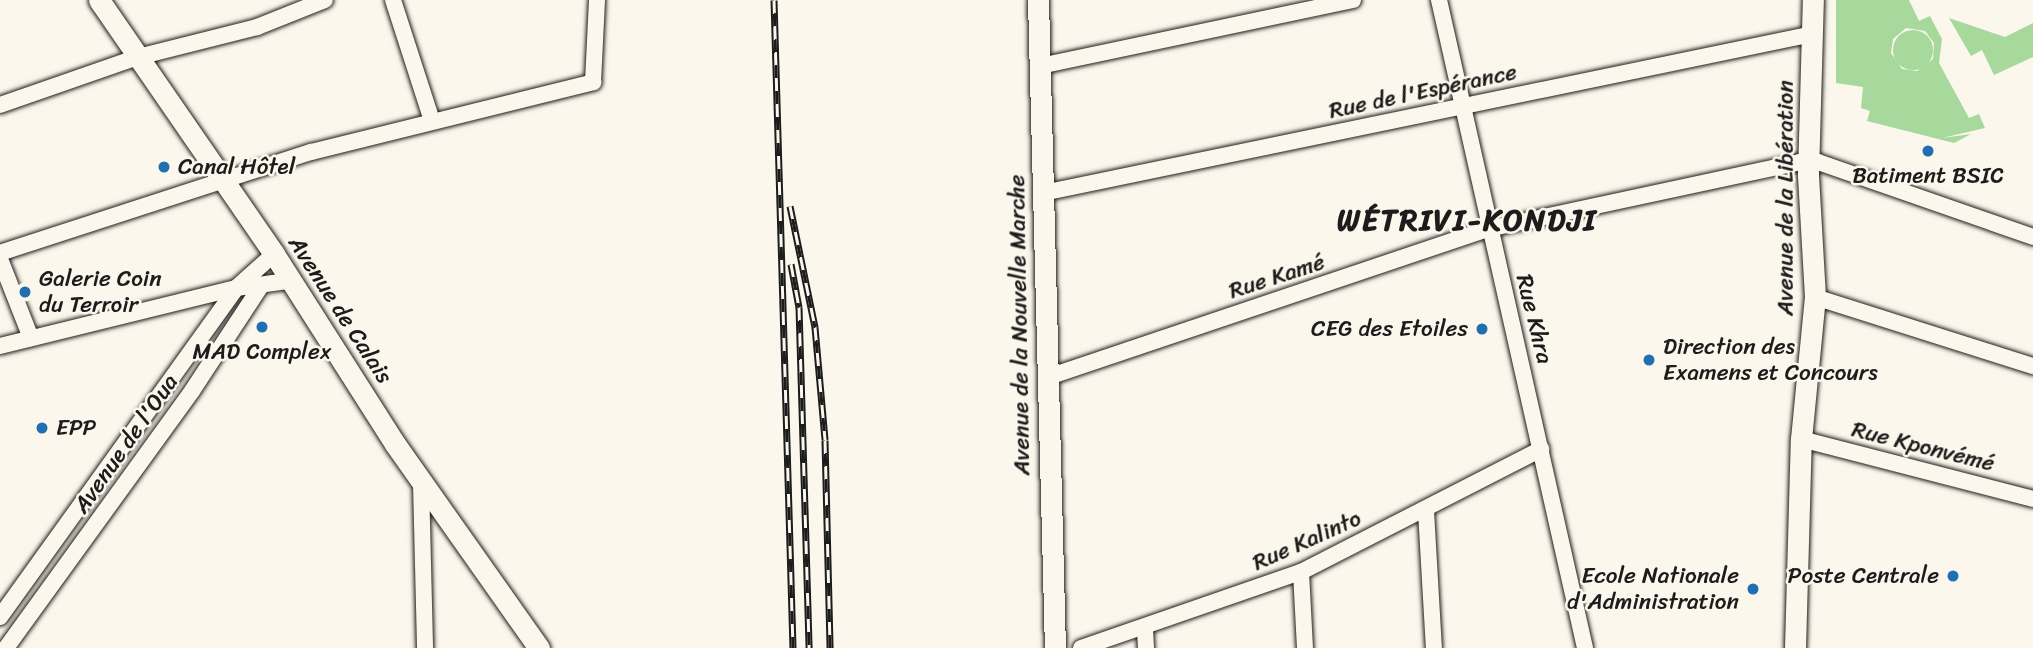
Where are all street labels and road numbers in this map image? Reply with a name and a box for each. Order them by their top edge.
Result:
street label: Rue de l'Espérance [1326,58,1520,126]
street label: Avenue de la Libération [1772,80,1800,316]
street label: Avenue de la Nouvelle Marche [1004,174,1036,476]
street label: Avenue de Calais [282,231,398,389]
street label: Rue Kamé [1226,249,1328,305]
street label: Rue Khra [1510,271,1558,367]
street label: Avenue de l'Oua [68,369,184,519]
street label: Rue Kponvémé [1849,416,1997,478]
street label: Rue Kalinto [1249,505,1365,577]

